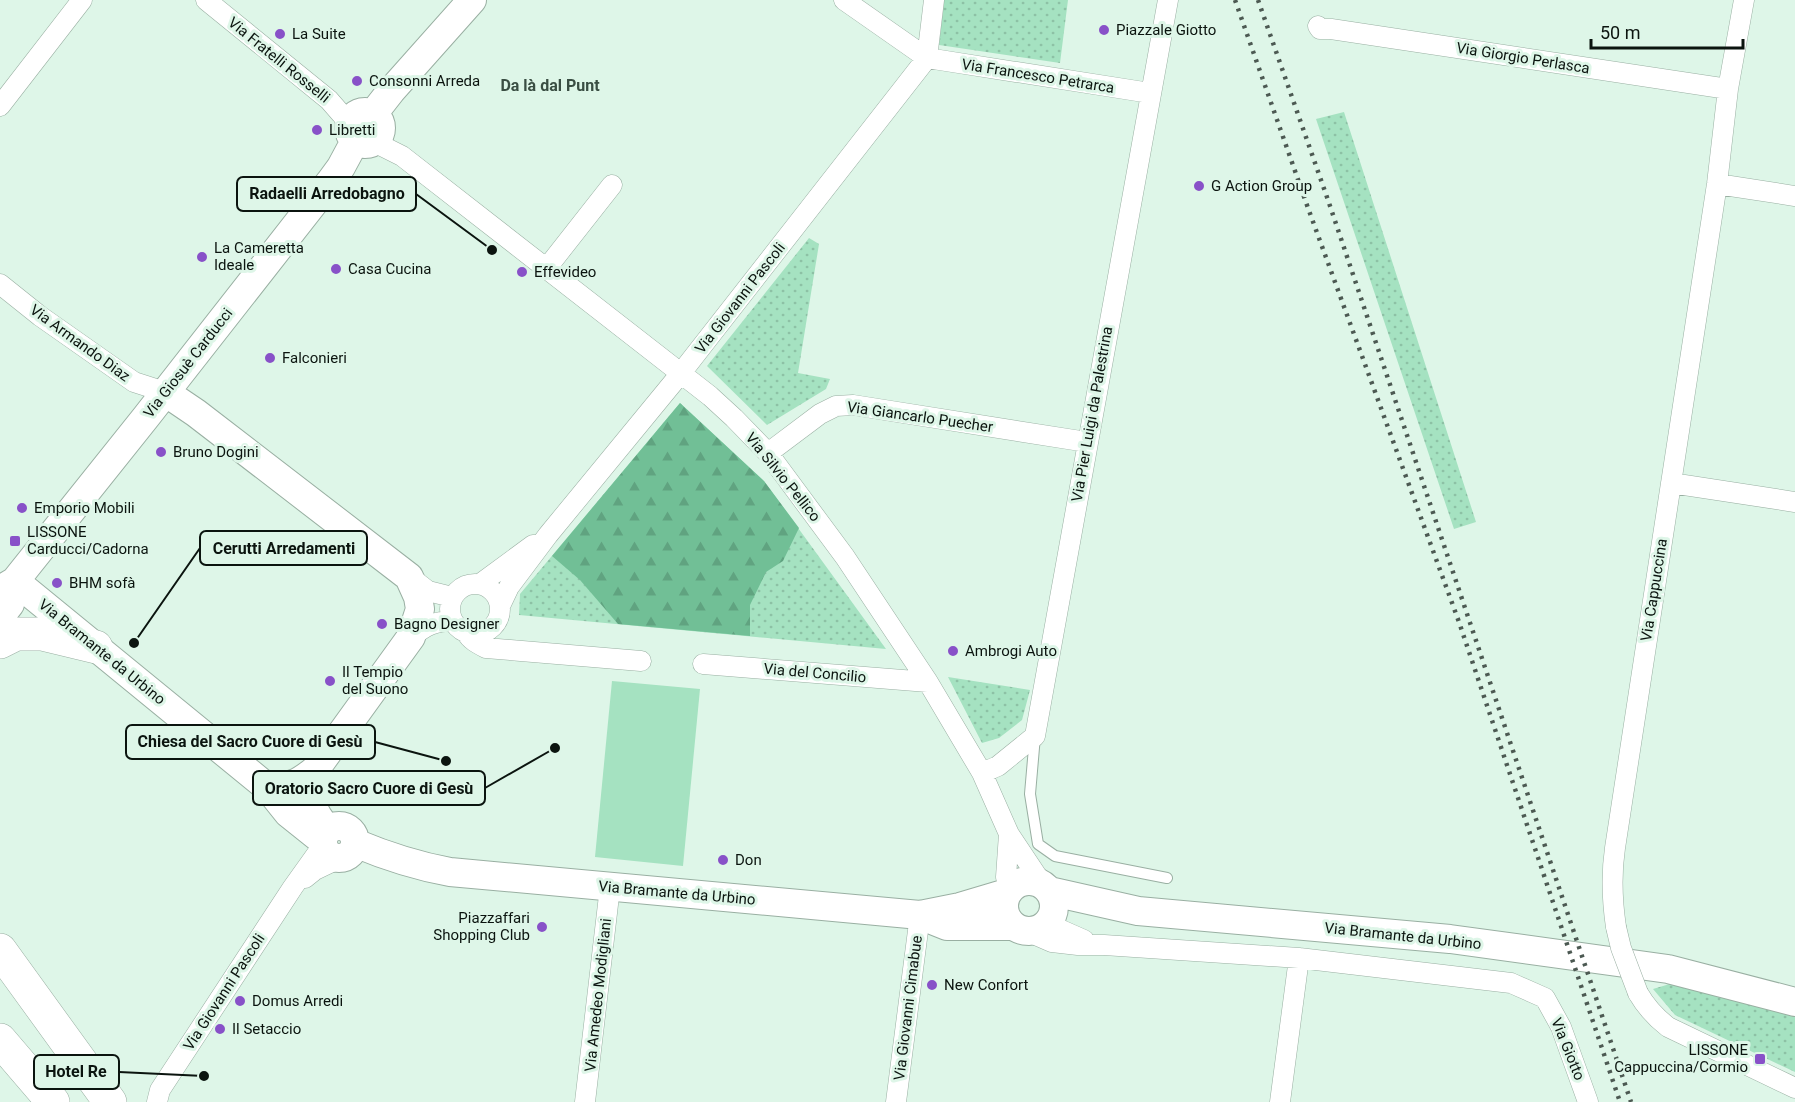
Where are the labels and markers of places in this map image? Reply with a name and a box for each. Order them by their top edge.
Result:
place label: Piazzale Giotto [1116,21,1216,39]
marker: Piazzale Giotto [1097,23,1111,37]
place label: La Suite [292,25,346,43]
marker: La Suite [273,27,287,41]
place label: Consonni Arreda [369,72,480,90]
marker: Consonni Arreda [350,74,364,88]
place label: Libretti [329,121,376,139]
marker: Libretti [310,123,324,137]
callout: Radaelli Arredobagno [237,177,416,211]
place label: G Action Group [1211,177,1312,195]
marker: G Action Group [1192,179,1206,193]
place label: La Cameretta Ideale [214,239,304,274]
marker: La Cameretta Ideale [195,250,209,264]
place label: Casa Cucina [348,260,432,278]
marker: Casa Cucina [329,262,343,276]
place label: Effevideo [534,263,596,281]
marker: Effevideo [515,265,529,279]
place label: Falconieri [282,349,347,367]
marker: Falconieri [263,351,277,365]
place label: Bruno Dogini [173,443,259,461]
marker: Bruno Dogini [154,445,168,459]
place label: Emporio Mobili [34,499,135,517]
marker: Emporio Mobili [15,501,29,515]
place label: LISSONE Carducci/Cadorna [27,523,149,558]
callout: Cerutti Arredamenti [200,531,367,565]
marker: LISSONE Carducci/Cadorna [8,534,22,548]
place label: BHM sofà [69,574,136,592]
marker: BHM sofà [50,576,64,590]
place label: Bagno Designer [394,615,499,633]
marker: Bagno Designer [375,617,389,631]
place label: Ambrogi Auto [965,642,1057,660]
marker: Ambrogi Auto [946,644,960,658]
place label: Il Tempio del Suono [342,663,408,698]
marker: Il Tempio del Suono [323,674,337,688]
callout: Chiesa del Sacro Cuore di Gesù [126,725,375,759]
callout: Oratorio Sacro Cuore di Gesù [253,771,485,805]
place label: Don [735,851,762,869]
marker: Don [716,853,730,867]
place label: Piazzaffari Shopping Club [433,909,530,944]
marker: Piazzaffari Shopping Club [535,920,549,934]
place label: New Confort [944,976,1028,994]
marker: New Confort [925,978,939,992]
place label: Domus Arredi [252,992,343,1010]
marker: Domus Arredi [233,994,247,1008]
place label: Il Setaccio [232,1020,301,1038]
marker: Il Setaccio [213,1022,227,1036]
place label: LISSONE Cappuccina/Cormio [1614,1041,1748,1076]
marker: LISSONE Cappuccina/Cormio [1753,1052,1767,1066]
callout: Hotel Re [34,1055,119,1089]

